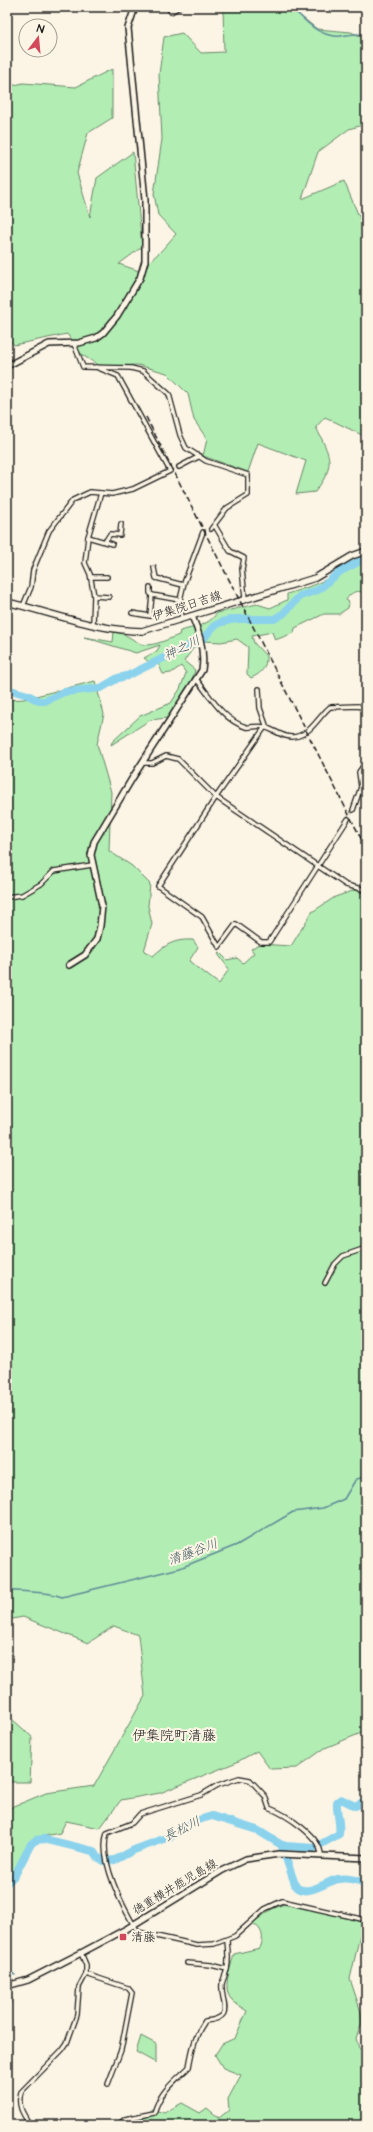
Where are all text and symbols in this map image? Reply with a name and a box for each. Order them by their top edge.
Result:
north arrow [18,18,58,58]
text: N [35,21,46,37]
street label: 伊集院日吉線 [150,587,224,625]
water label: 神之川 [161,631,203,665]
water label: 清藤谷川 [165,1535,221,1569]
district label: 伊集院町清藤 [132,1726,216,1746]
water label: 長松川 [161,1812,203,1846]
street label: 徳重横井鹿児島線 [129,1855,221,1919]
place label: 清藤 [131,1929,156,1946]
marker: 清藤 [118,1932,128,1942]

